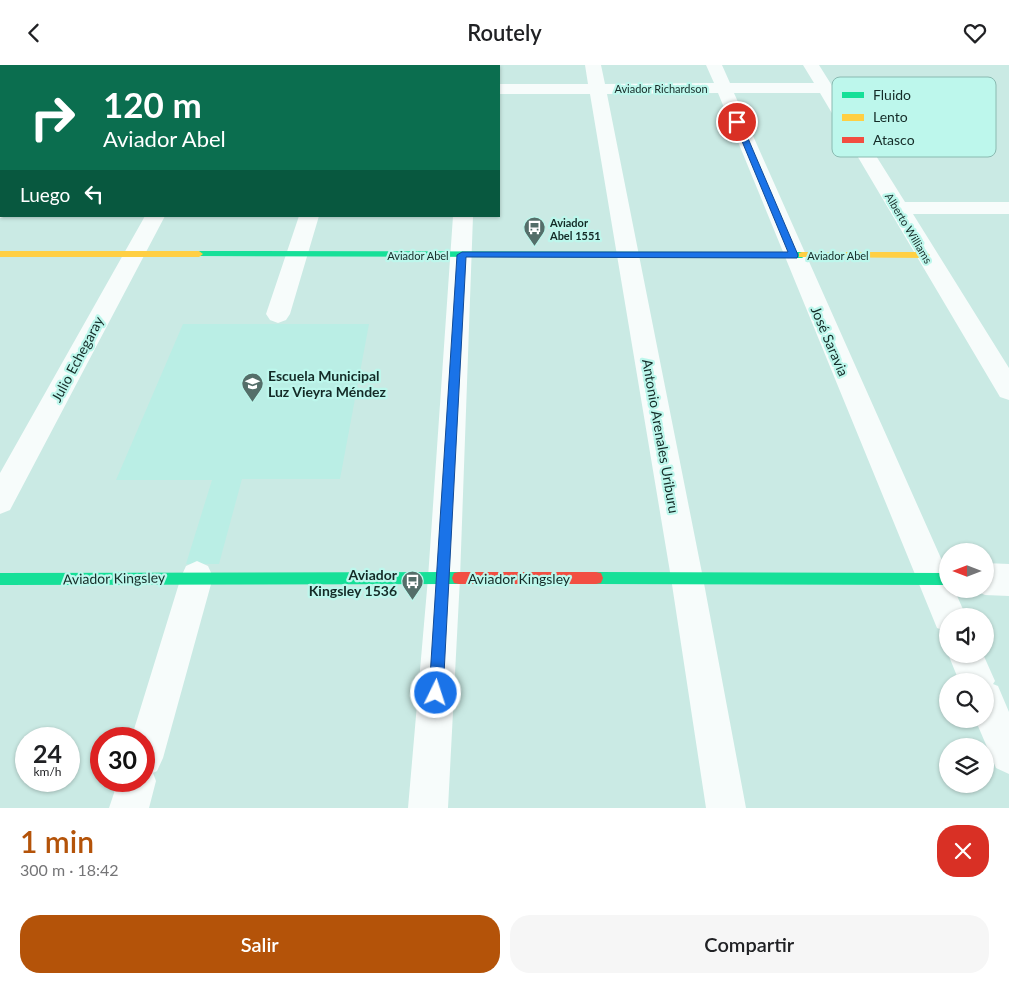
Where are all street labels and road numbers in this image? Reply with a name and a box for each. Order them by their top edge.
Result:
street label: Aviador Richardson [614,82,708,95]
street label: Alberto Williams [883,190,935,266]
street label: Aviador Abel [387,249,449,262]
street label: Aviador Abel [807,249,869,262]
street label: José Saravia [808,303,852,379]
street label: Julio Echegaray [47,313,107,405]
street label: Antonio Arenales Uriburu [639,358,683,514]
street label: Aviador Kingsley [63,569,166,587]
street label: Aviador Kingsley [468,570,571,587]

